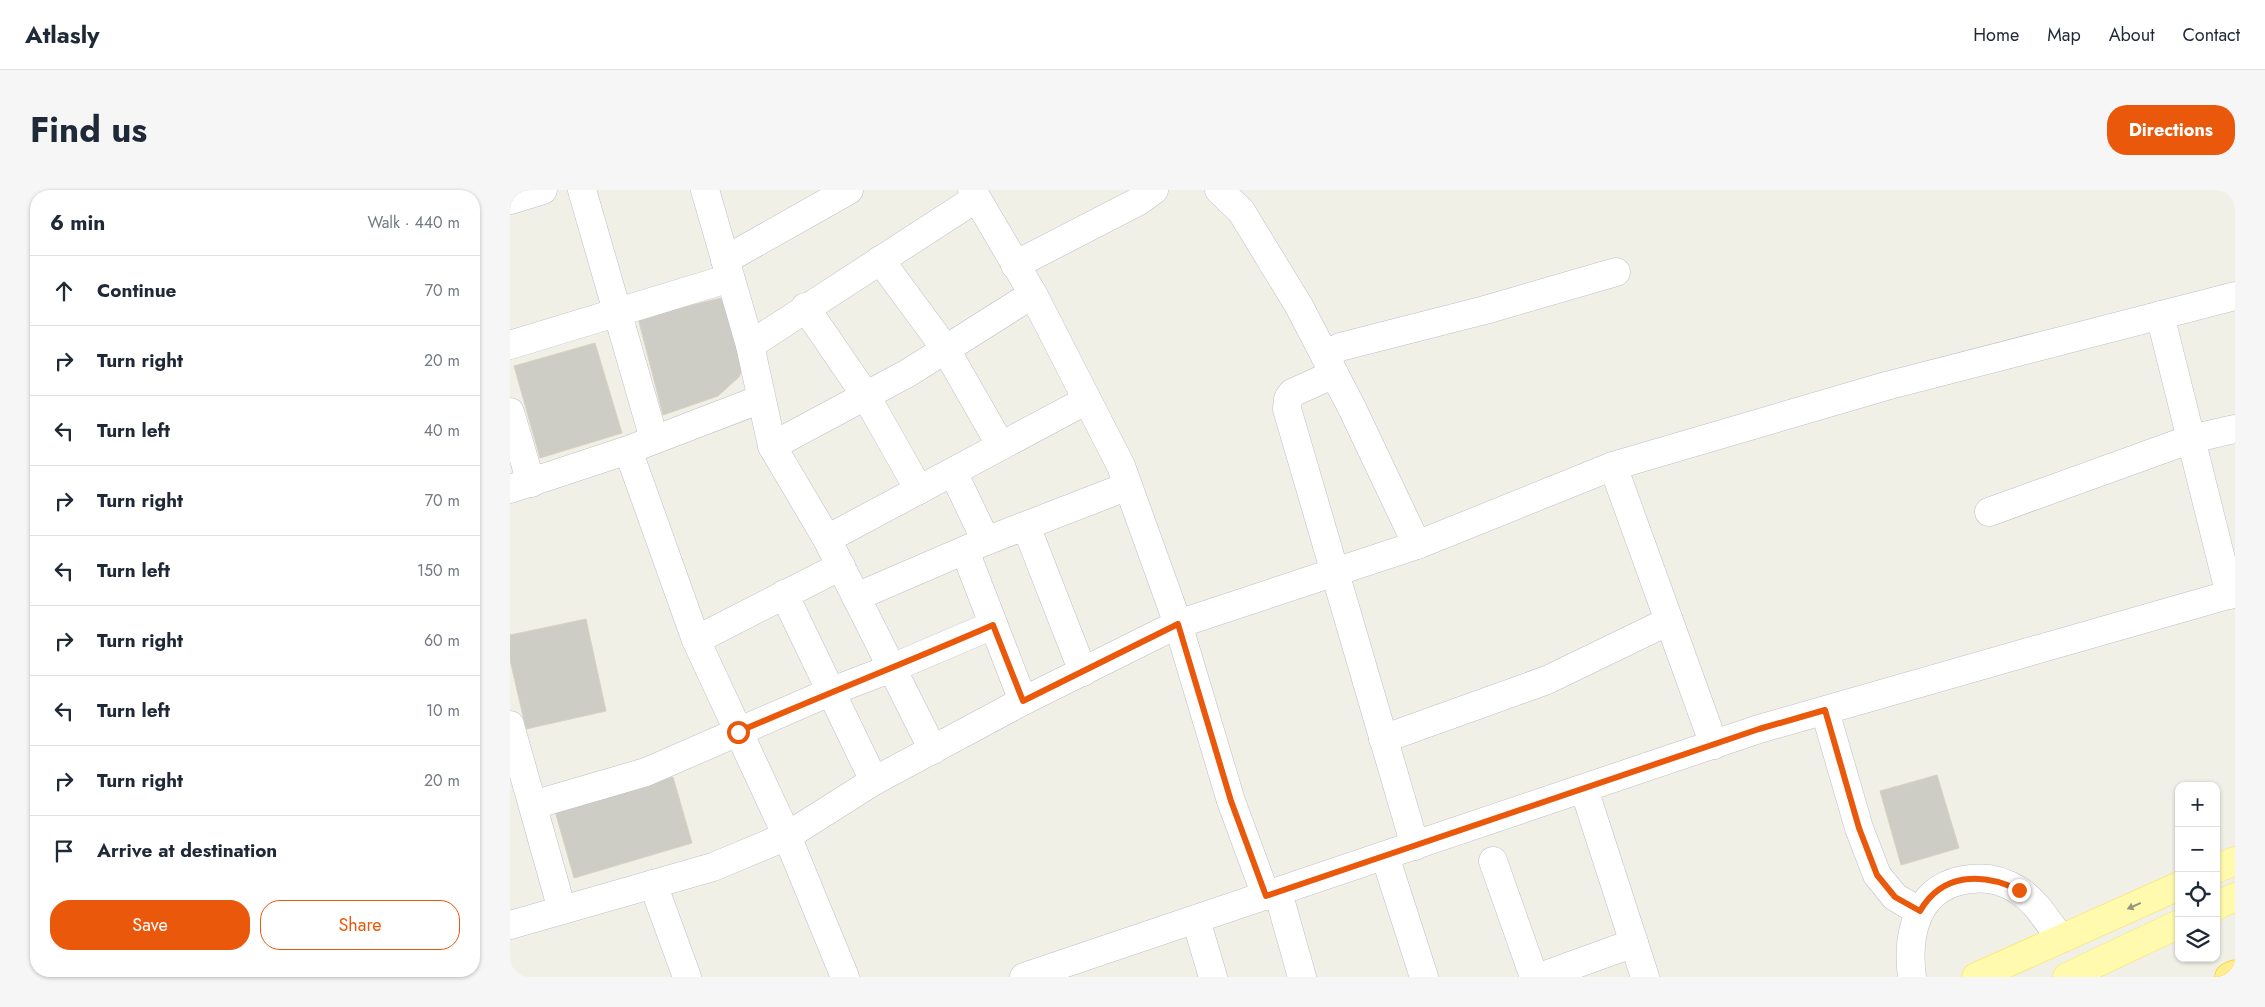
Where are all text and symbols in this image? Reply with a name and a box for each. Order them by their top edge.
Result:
text: Atlasly [25,17,100,52]
text: Home [1973,22,2019,48]
text: Map [2047,22,2081,48]
text: About [2109,22,2154,48]
text: Contact [2182,22,2240,48]
text: Find us [30,105,147,155]
button: Directions [2107,105,2235,155]
text: 6 min [50,208,105,238]
text: Walk · 440 m [367,211,460,234]
icon: ahead [50,277,78,305]
text: Continue [97,277,176,304]
text: 70 m [425,279,460,302]
icon: right [50,347,78,375]
text: Turn right [97,347,183,374]
text: 20 m [424,349,460,372]
icon: left [50,417,78,445]
text: Turn left [97,417,170,444]
text: 40 m [424,419,460,442]
icon: right [50,487,78,515]
text: Turn right [97,487,183,514]
text: 70 m [425,489,460,512]
icon: left [50,557,78,585]
text: Turn left [97,557,170,584]
text: 150 m [417,559,460,582]
icon: right [50,627,78,655]
text: Turn right [97,627,183,654]
text: 60 m [424,629,460,652]
icon: left [50,697,78,725]
text: Turn left [97,697,170,724]
text: 10 m [426,699,460,722]
route start [727,721,750,744]
icon: right [50,767,78,795]
text: Turn right [97,767,183,794]
text: 20 m [424,769,460,792]
map controls [2175,782,2220,962]
button: + [2175,782,2220,827]
button: − [2175,827,2220,872]
icon: arrive [50,837,78,865]
text: Arrive at destination [97,837,277,864]
button: locate [2175,872,2220,917]
route end [2008,879,2031,902]
button: Save [50,900,250,950]
button: Share [260,900,460,950]
one-way arrow [2127,902,2141,910]
button: layers [2175,917,2220,962]

